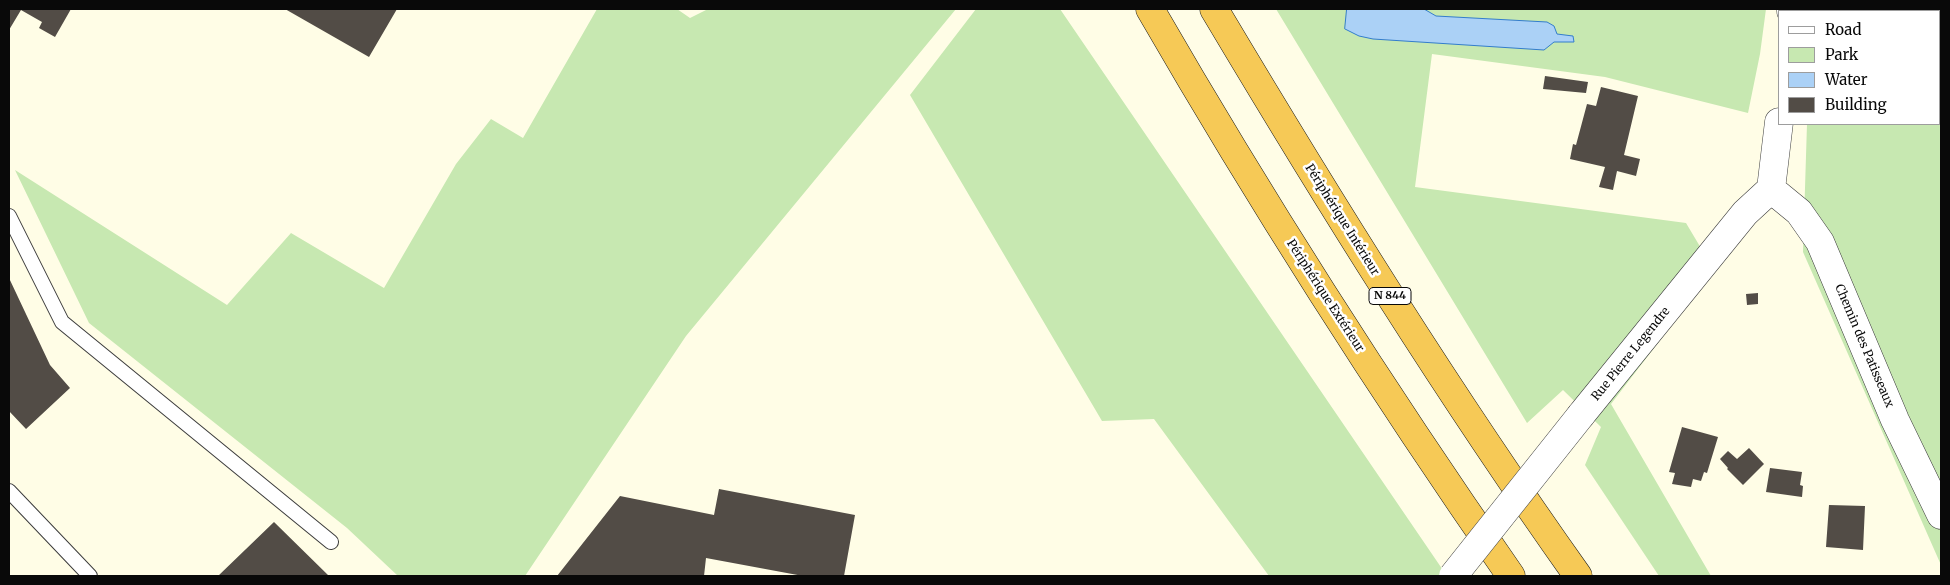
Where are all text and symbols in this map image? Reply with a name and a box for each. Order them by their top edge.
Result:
legend [1778,10,1940,125]
text: Road [1825,20,1861,39]
text: Park [1825,45,1858,64]
text: Water [1825,70,1867,89]
text: Building [1825,95,1887,114]
street label: Périphérique Intérieur [1302,162,1382,278]
street label: Périphérique Extérieur [1283,237,1367,355]
street label: Chemin des Patisseaux [1831,282,1897,410]
road number: N 844 [1369,288,1411,304]
street label: Rue Pierre Legendre [1589,304,1673,404]

